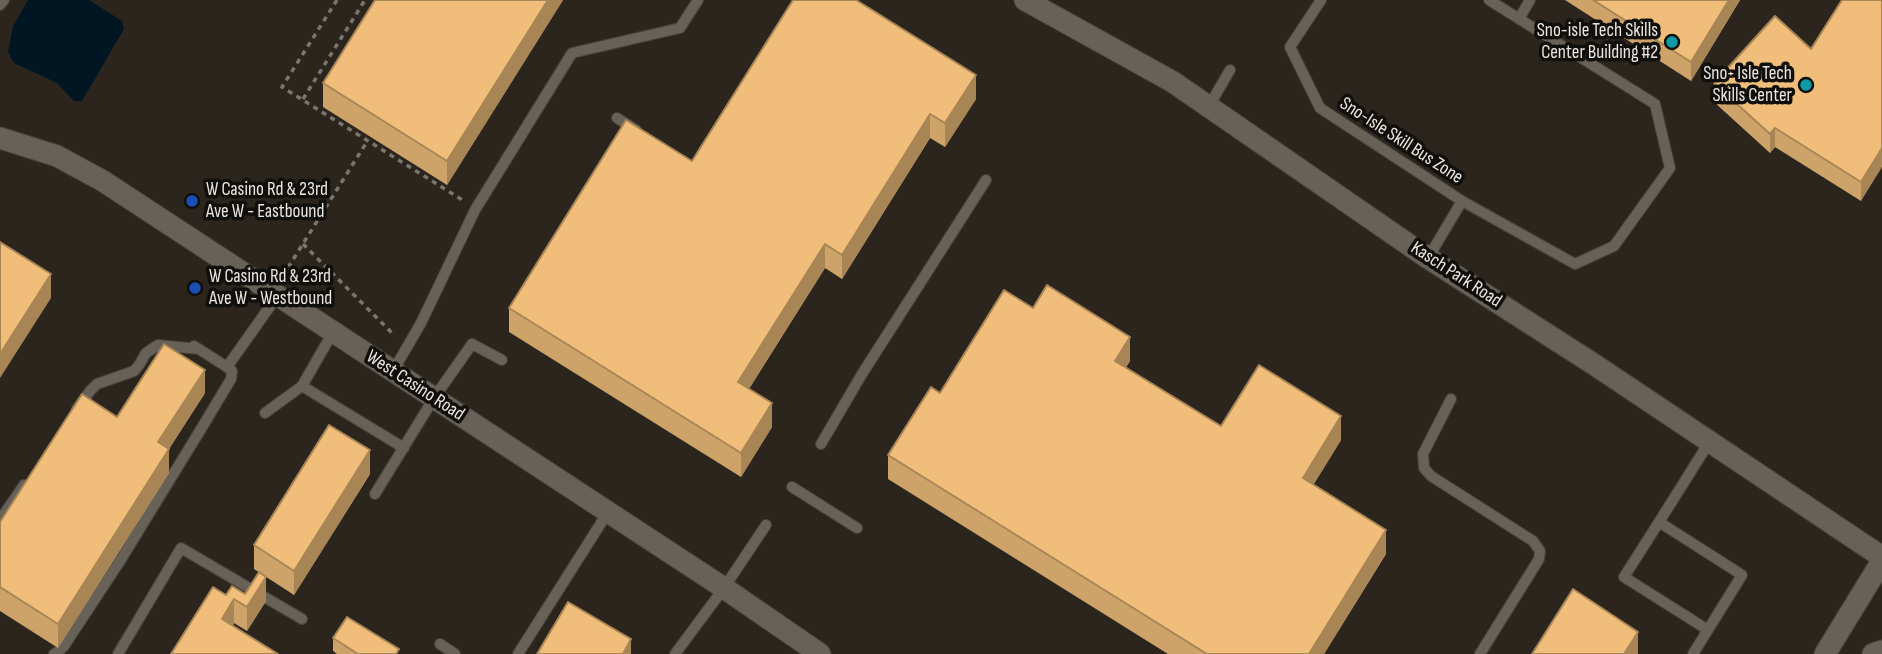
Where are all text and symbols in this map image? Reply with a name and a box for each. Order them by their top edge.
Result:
place label: Sno-isle Tech Skills Center Building #2 [1537,20,1658,64]
marker: Sno-isle Tech Skills Center Building #2 [1664,34,1680,50]
place label: Sno- Isle Tech Skills Center [1703,63,1792,107]
marker: Sno- Isle Tech Skills Center [1798,77,1814,93]
street label: Sno-Isle Skill Bus Zone [1335,93,1467,189]
place label: W Casino Rd & 23rd Ave W - Eastbound [206,179,328,223]
marker: W Casino Rd & 23rd Ave W - Eastbound [184,193,200,209]
street label: Kasch Park Road [1406,237,1506,313]
place label: W Casino Rd & 23rd Ave W - Westbound [209,266,332,310]
marker: W Casino Rd & 23rd Ave W - Westbound [187,280,203,296]
street label: West Casino Road [362,346,468,426]

